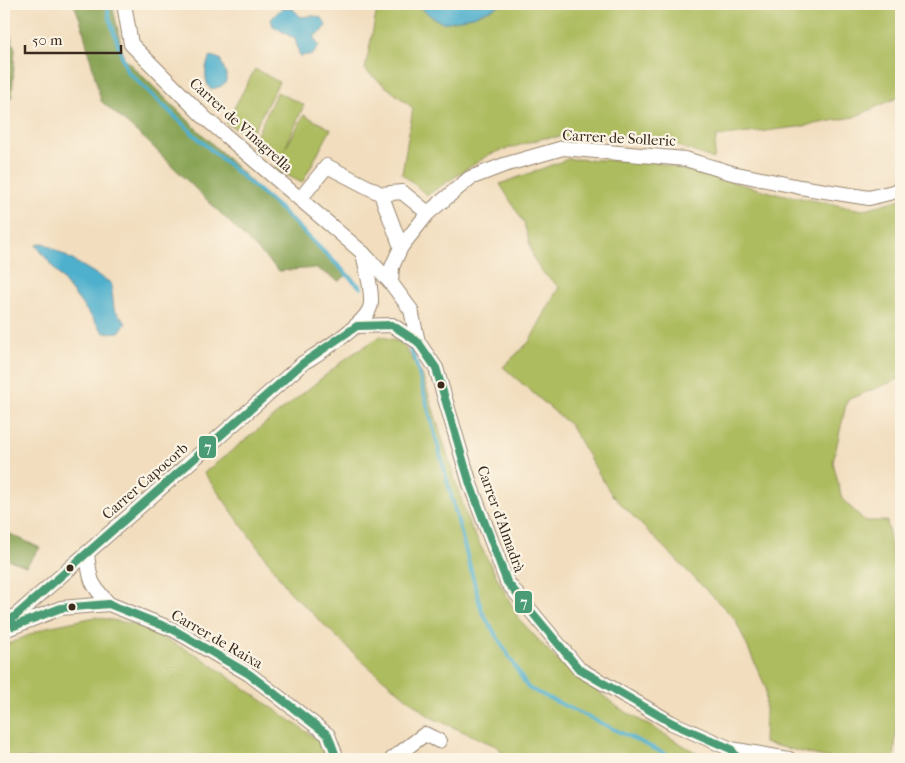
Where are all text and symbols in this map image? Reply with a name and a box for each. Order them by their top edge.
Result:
scale bar [25,22,121,54]
text: 50 m [32,31,63,49]
street label: Carrer de Vinagrella [186,74,297,177]
street label: Carrer de Solleric [562,126,677,150]
unlabelled marker [436,380,446,390]
line badge: 7 [198,435,217,459]
street label: Carrer Capocorb [98,439,192,523]
text: 7 [204,439,212,456]
street label: Carrer d'Almadrà [473,463,529,576]
unlabelled marker [65,563,75,573]
line badge: 7 [514,590,533,614]
text: 7 [520,594,528,611]
unlabelled marker [67,602,77,612]
street label: Carrer de Raixa [168,606,267,673]

